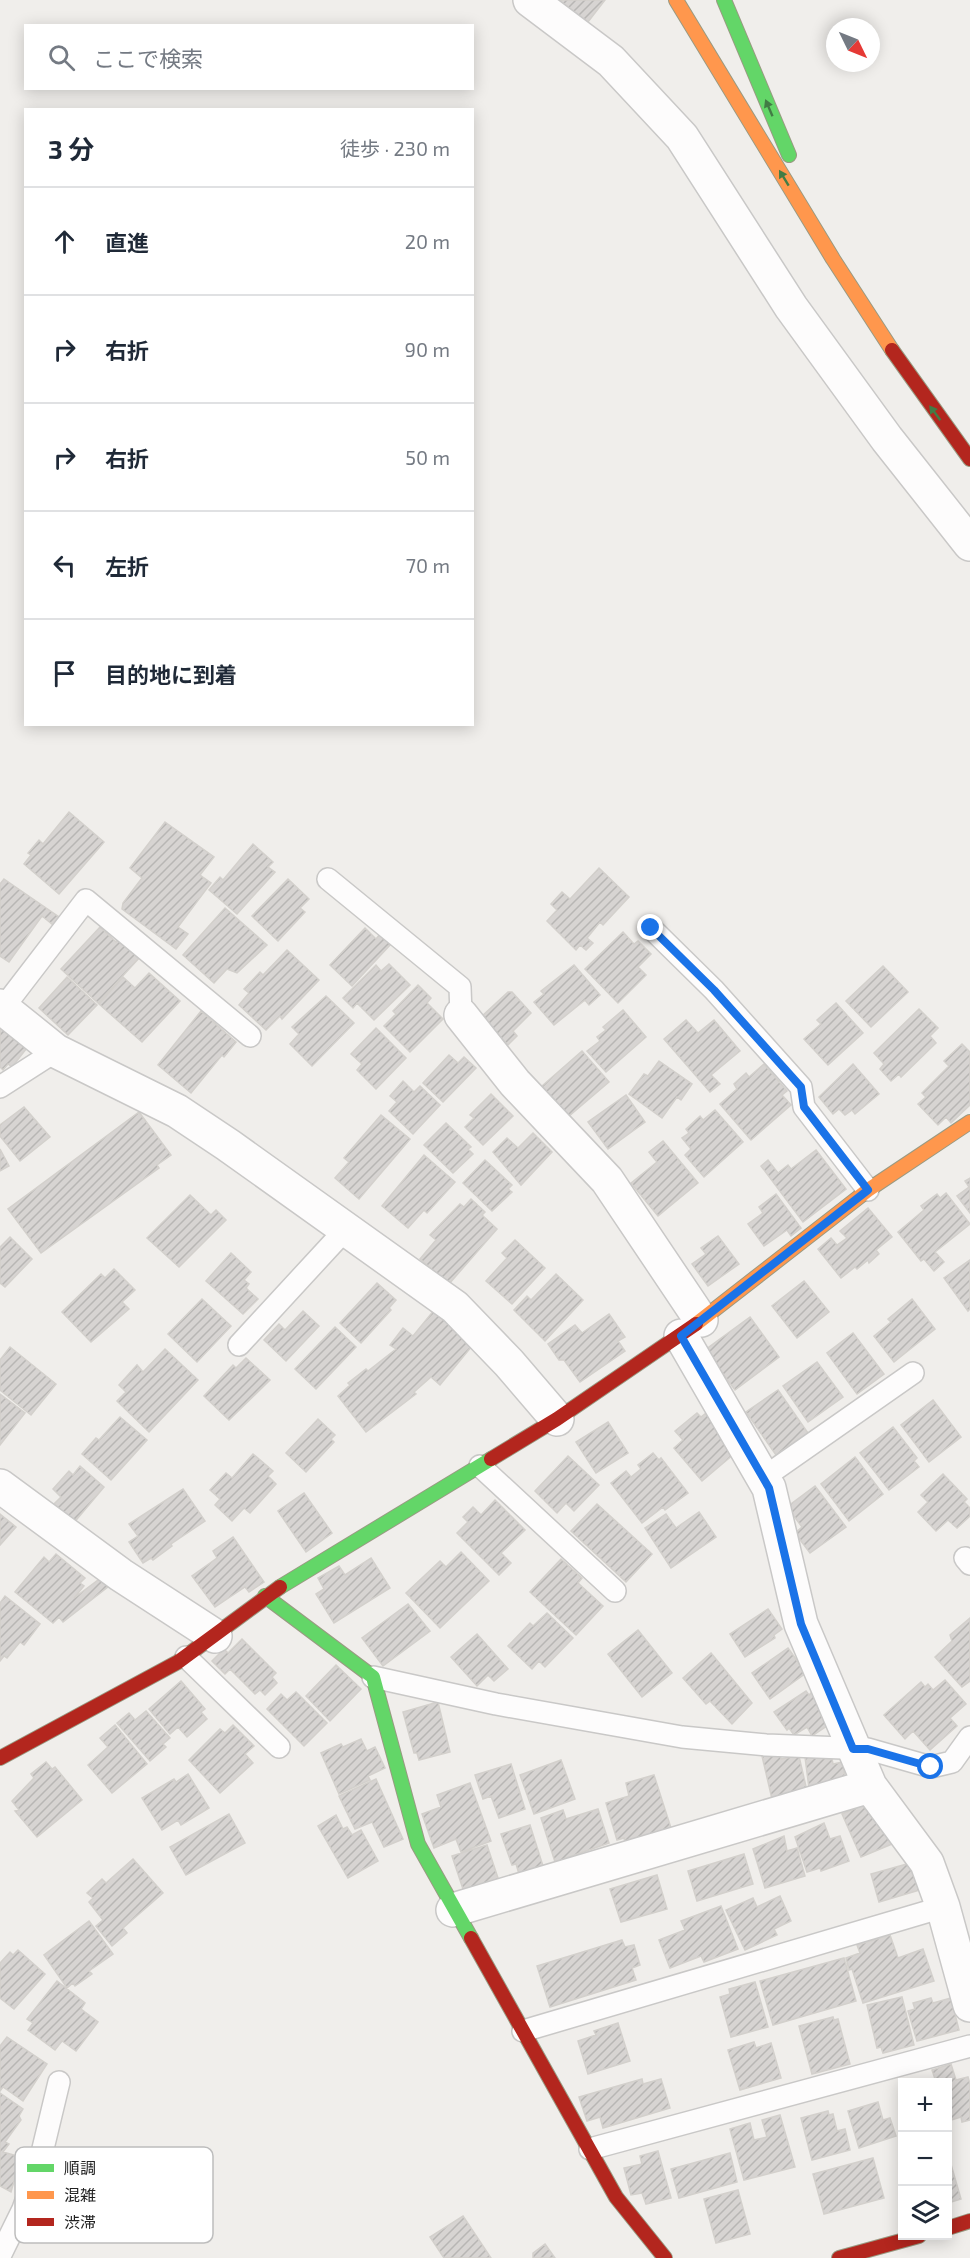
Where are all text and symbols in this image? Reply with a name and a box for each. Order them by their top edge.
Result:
north arrow [826,18,880,72]
search box [24,24,474,90]
icon: search [45,41,78,74]
text: ここで検索 [93,45,203,71]
one-way arrow [764,99,774,117]
text: 3 分 [48,133,94,164]
text: 徒歩 · 230 m [340,136,450,160]
one-way arrow [778,170,789,186]
icon: ahead [48,225,81,258]
text: 直進 [105,229,149,255]
text: 20 m [405,229,450,253]
icon: right [48,333,81,366]
text: 右折 [105,337,149,363]
text: 90 m [405,337,450,361]
one-way arrow [929,405,941,421]
icon: right [48,441,81,474]
text: 右折 [105,445,149,471]
text: 50 m [405,445,450,469]
icon: left [48,549,81,582]
text: 左折 [105,553,149,579]
text: 70 m [406,553,450,577]
icon: arrive [48,657,81,690]
text: 目的地に到着 [105,661,237,687]
route end [637,914,663,940]
route start [917,1753,943,1779]
map controls [898,2078,952,2240]
button: + [898,2078,952,2132]
button: − [898,2132,952,2186]
legend [15,2147,213,2243]
text: 順調 [64,2158,96,2177]
text: 混雑 [64,2185,96,2204]
button: layers [898,2186,952,2240]
text: 渋滞 [64,2212,96,2231]

